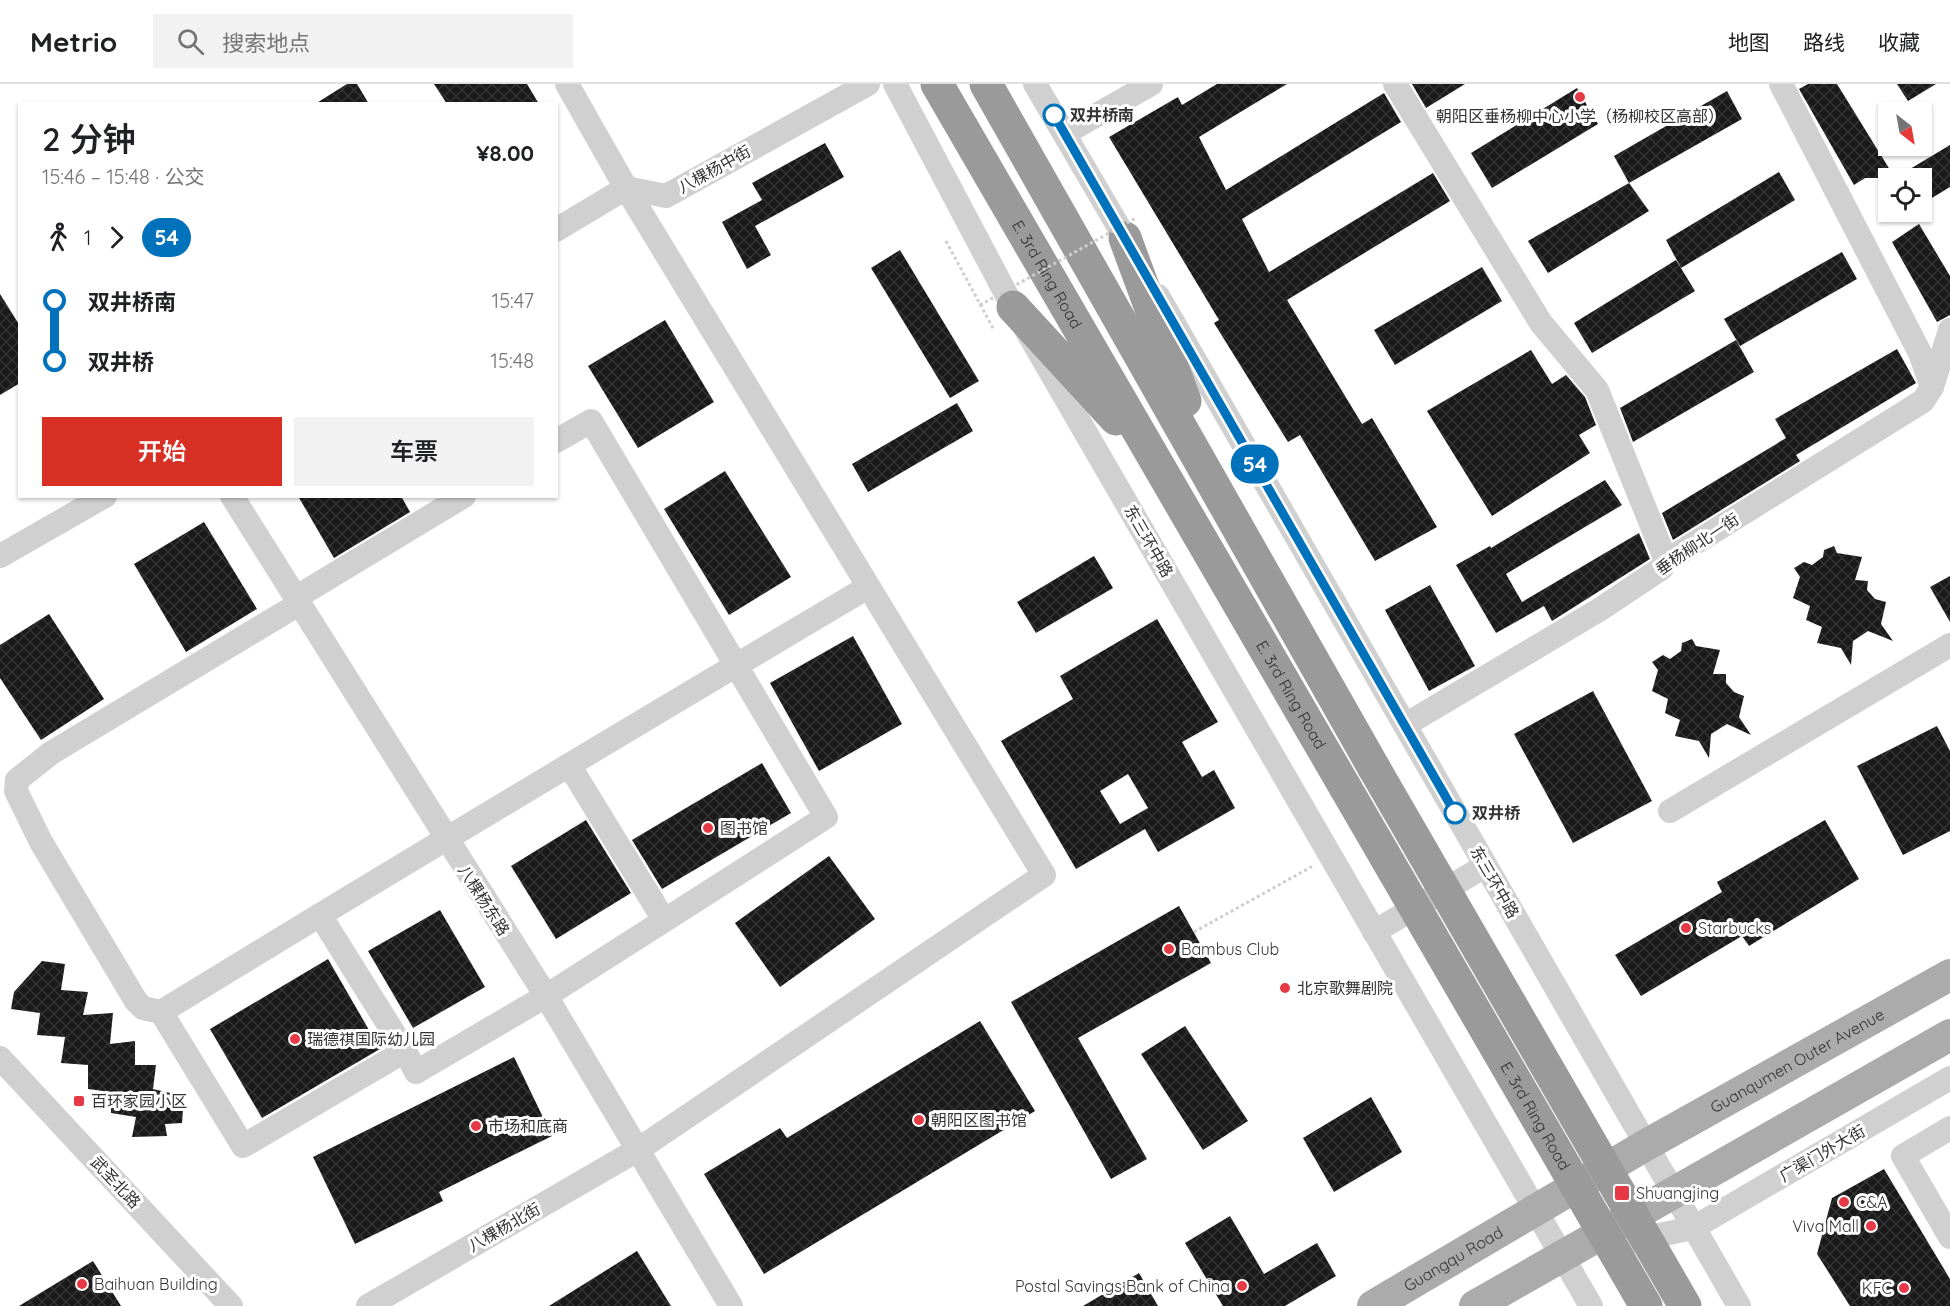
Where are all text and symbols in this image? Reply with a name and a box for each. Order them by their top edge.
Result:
search box [153,14,573,68]
text: Metrio [30,24,117,59]
icon: search [174,25,207,58]
text: 搜索地点 [222,29,310,57]
text: 地图 [1728,29,1770,55]
text: 路线 [1803,29,1845,55]
text: 收藏 [1878,29,1920,55]
marker: 朝阳区垂杨柳中心小学（杨柳校区高部） [1573,90,1587,104]
north arrow [1878,102,1932,156]
map controls [1878,102,1932,222]
marker: 双井桥南 [1043,104,1065,126]
place label: 双井桥南 [1070,105,1134,125]
place label: 朝阳区垂杨柳中心小学（杨柳校区高部） [1436,106,1724,126]
text: 2 分钟 [42,118,136,159]
text: ¥8.00 [476,139,534,167]
street label: 八棵杨中街 [674,141,754,197]
text: 15:46 – 15:48 · 公交 [42,164,205,189]
button: locate [1878,168,1932,222]
street label: E. 3rd Ring Road [1008,216,1087,332]
icon: walk [42,221,75,254]
icon: forward [100,221,133,254]
text: 54 [154,224,179,250]
text: 1 [84,225,91,250]
text: 双井桥南 [88,288,176,316]
text: 15:47 [492,288,534,313]
text: 双井桥 [88,348,154,376]
text: 15:48 [491,348,534,373]
button: 开始 [42,417,282,486]
button: 车票 [294,417,534,486]
line badge: 54 [1228,444,1282,484]
text: 54 [1243,451,1267,477]
street label: 东三环中路 [1120,501,1178,581]
street label: 垂杨柳北一街 [1652,509,1742,579]
street label: E. 3rd Ring Road [1252,637,1331,752]
marker: 双井桥 [1444,802,1466,824]
place label: 双井桥 [1472,803,1521,823]
place label: 图书馆 [720,818,768,838]
marker: 图书馆 [701,821,715,835]
street label: 东三环中路 [1466,842,1524,922]
street label: 八棵杨东路 [454,861,514,939]
place label: Starbucks [1698,918,1771,938]
marker: Starbucks [1679,921,1693,935]
place label: Bambus Club [1181,939,1279,959]
marker: Bambus Club [1162,942,1176,956]
place label: 北京歌舞剧院 [1297,978,1393,998]
marker: 北京歌舞剧院 [1278,981,1292,995]
street label: Guanqumen Outer Avenue [1706,1004,1888,1117]
place label: 瑞德祺国际幼儿园 [307,1029,435,1049]
marker: 瑞德祺国际幼儿园 [288,1032,302,1046]
street label: E. 3rd Ring Road [1496,1058,1575,1174]
place label: 百环家园小区 [91,1091,187,1111]
marker: 百环家园小区 [72,1094,86,1108]
place label: 朝阳区图书馆 [931,1110,1027,1130]
marker: 朝阳区图书馆 [912,1113,926,1127]
place label: 市场和底商 [488,1116,568,1136]
marker: 市场和底商 [469,1119,483,1133]
street label: 广渠门外大街 [1775,1120,1869,1186]
street label: 武圣北路 [87,1152,145,1212]
place label: Shuangjing [1636,1183,1719,1203]
marker: Shuangjing [1613,1184,1631,1202]
place label: C&A [1856,1192,1888,1212]
marker: C&A [1837,1195,1851,1209]
street label: 八棵杨北街 [464,1198,544,1256]
place label: Viva Mall [1792,1216,1859,1236]
marker: Viva Mall [1864,1219,1878,1233]
street label: Guangqu Road [1400,1222,1506,1296]
place label: Baihuan Building [94,1274,218,1294]
place label: Postal Savings Bank of China [1015,1276,1230,1296]
marker: Baihuan Building [75,1277,89,1291]
place label: KFC [1862,1278,1892,1298]
marker: Postal Savings Bank of China [1235,1279,1249,1293]
marker: KFC [1897,1281,1911,1295]

